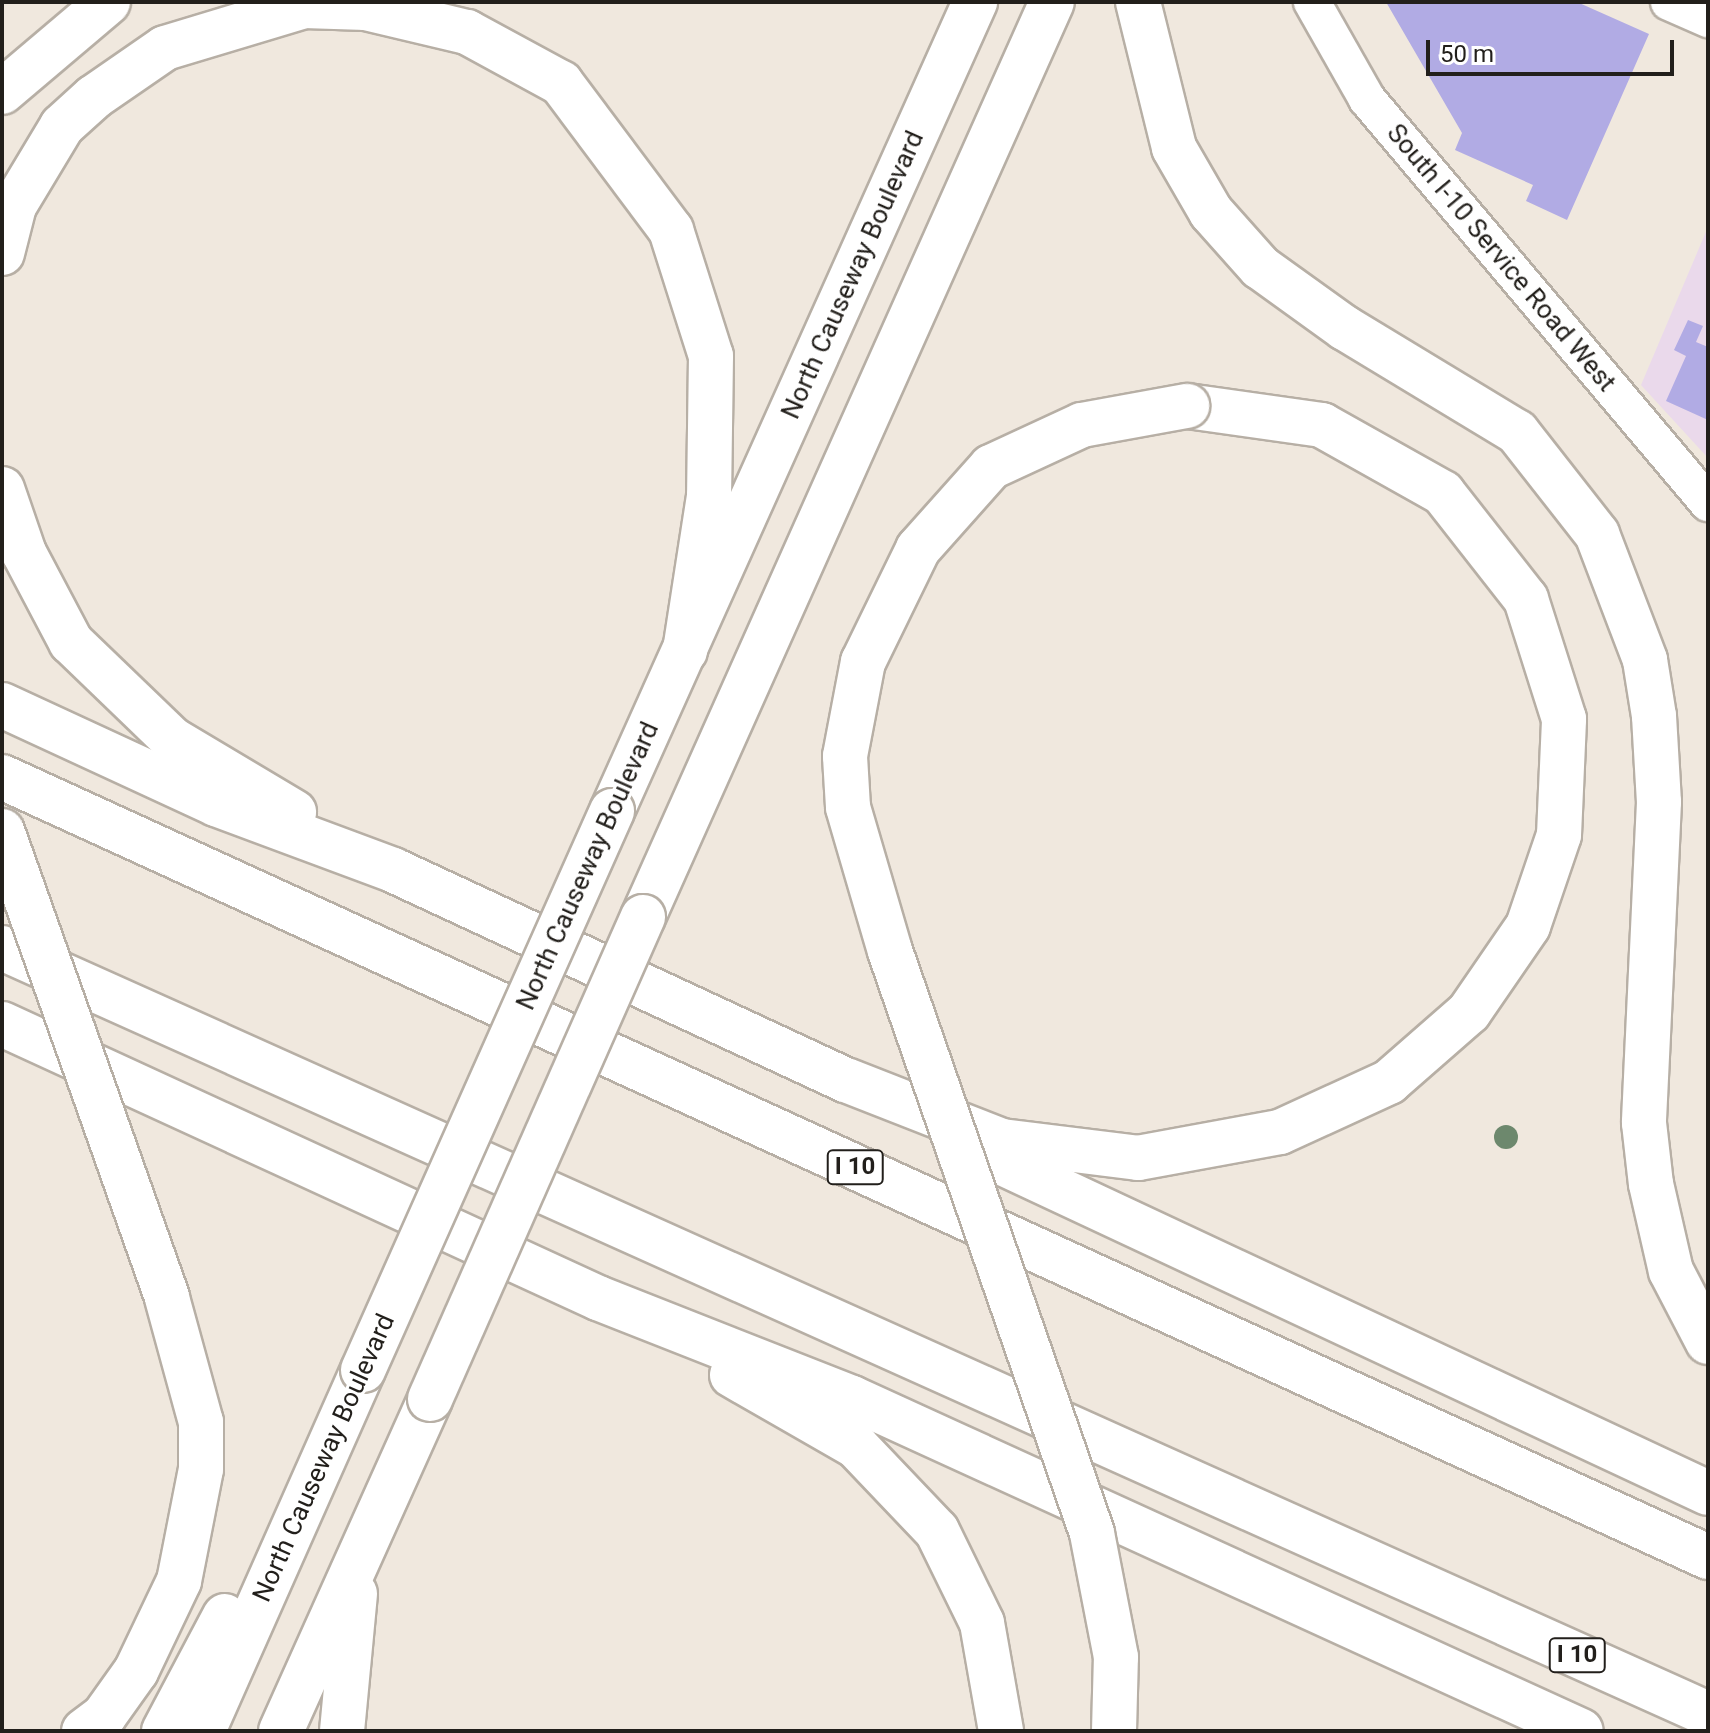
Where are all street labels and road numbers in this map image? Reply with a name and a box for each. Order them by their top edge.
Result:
street label: South I-10 Service Road West [1380,118,1622,398]
street label: North Causeway Boulevard [775,126,931,424]
street label: North Causeway Boulevard [510,717,666,1015]
road number: I 10 [825,1147,885,1187]
street label: North Causeway Boulevard [246,1309,402,1607]
road number: I 10 [1547,1635,1607,1675]

